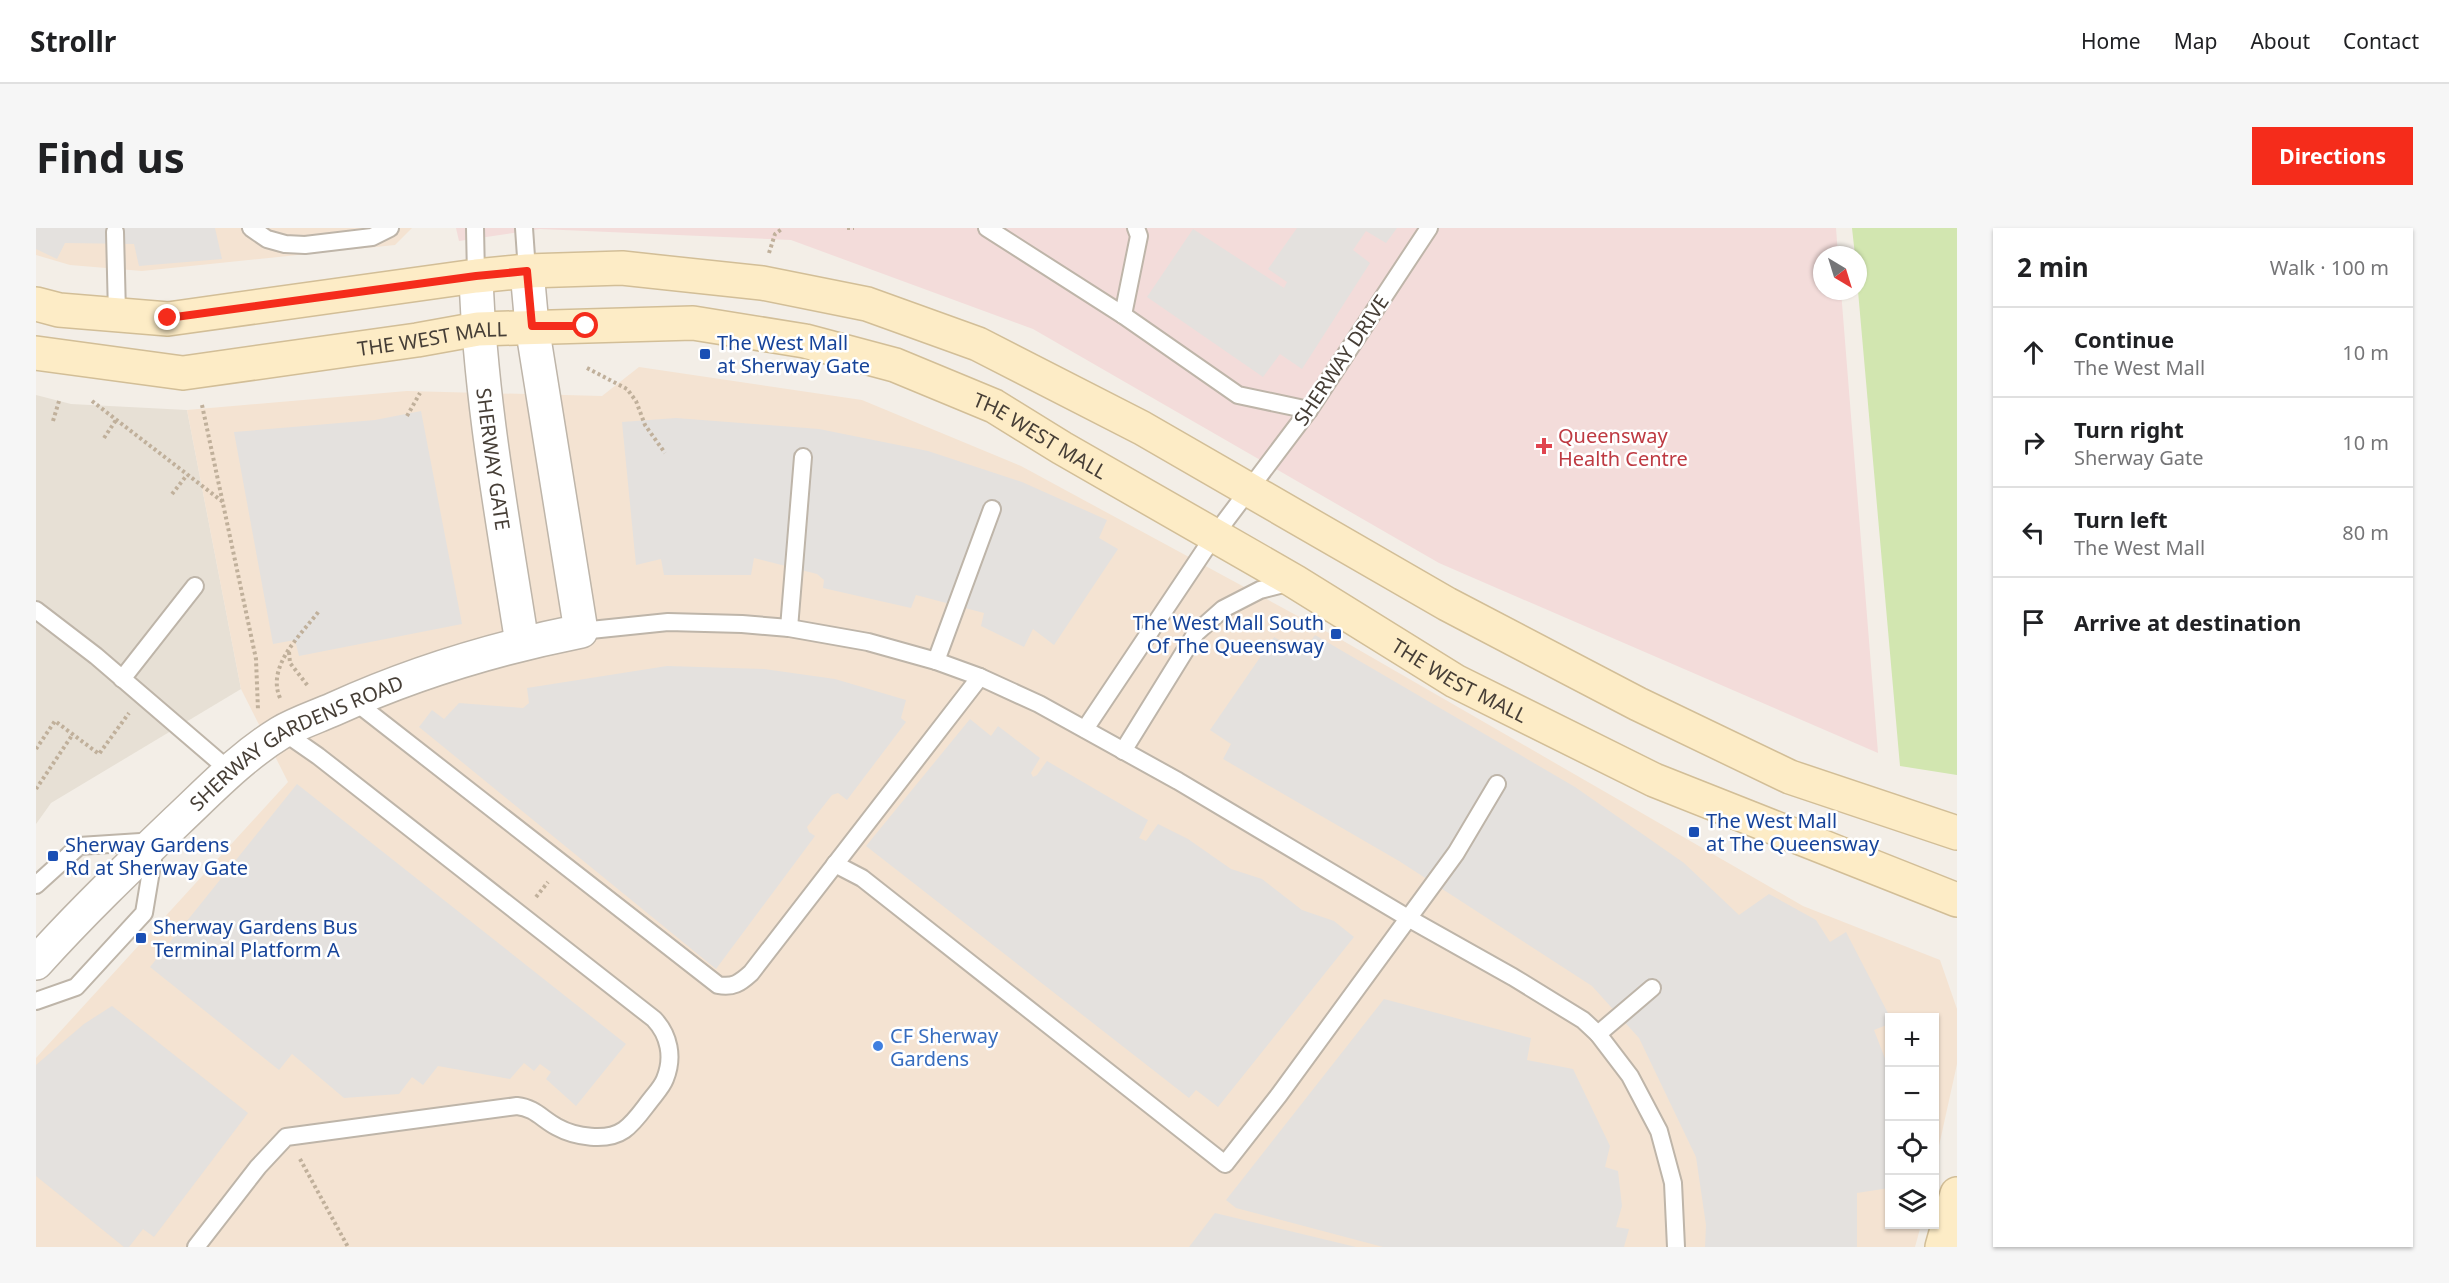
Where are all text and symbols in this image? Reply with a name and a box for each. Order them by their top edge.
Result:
text: Strollr [30,22,116,60]
text: Home [2081,27,2141,55]
text: Map [2174,27,2217,55]
text: About [2250,27,2310,55]
text: Contact [2343,27,2419,55]
button: Directions [2252,127,2413,185]
text: Find us [36,128,185,185]
north arrow [1813,246,1867,300]
text: 2 min [2017,249,2089,285]
text: Walk · 100 m [2270,254,2389,281]
street label: SHERWAY DRIVE [1287,289,1395,431]
route end [154,304,180,330]
route start [572,312,598,338]
street label: THE WEST MALL [355,315,507,362]
text: Continue [2074,324,2174,354]
place label: The West Mall at Sherway Gate [717,329,870,379]
icon: ahead [2017,336,2050,369]
text: 10 m [2342,339,2389,366]
marker: The West Mall at Sherway Gate [698,347,712,361]
text: The West Mall [2074,354,2205,381]
street label: THE WEST MALL [969,385,1112,485]
street label: SHERWAY GATE [471,386,517,532]
text: Turn right [2074,414,2184,444]
place label: Queensway Health Centre [1558,422,1688,472]
icon: right [2017,426,2050,459]
text: 10 m [2342,429,2389,456]
marker: Queensway Health Centre [1535,437,1553,455]
text: Sherway Gate [2074,444,2204,471]
text: Turn left [2074,504,2168,534]
icon: left [2017,516,2050,549]
text: 80 m [2342,519,2389,546]
text: The West Mall [2074,534,2205,561]
icon: arrive [2017,606,2050,639]
text: Arrive at destination [2074,607,2301,637]
place label: The West Mall South Of The Queensway [1133,609,1325,659]
marker: The West Mall South Of The Queensway [1329,627,1343,641]
street label: THE WEST MALL [1387,632,1532,728]
street label: SHERWAY GARDENS ROAD [183,668,407,816]
place label: The West Mall at The Queensway [1706,807,1880,857]
marker: The West Mall at The Queensway [1687,825,1701,839]
place label: Sherway Gardens Rd at Sherway Gate [65,831,248,881]
marker: Sherway Gardens Rd at Sherway Gate [46,849,60,863]
place label: Sherway Gardens Bus Terminal Platform A [153,913,358,963]
marker: Sherway Gardens Bus Terminal Platform A [134,931,148,945]
map controls [1885,1013,1939,1229]
button: + [1885,1013,1939,1067]
place label: CF Sherway Gardens [890,1022,999,1072]
marker: CF Sherway Gardens [871,1039,885,1053]
button: − [1885,1067,1939,1121]
button: locate [1885,1121,1939,1175]
button: layers [1885,1175,1939,1229]

